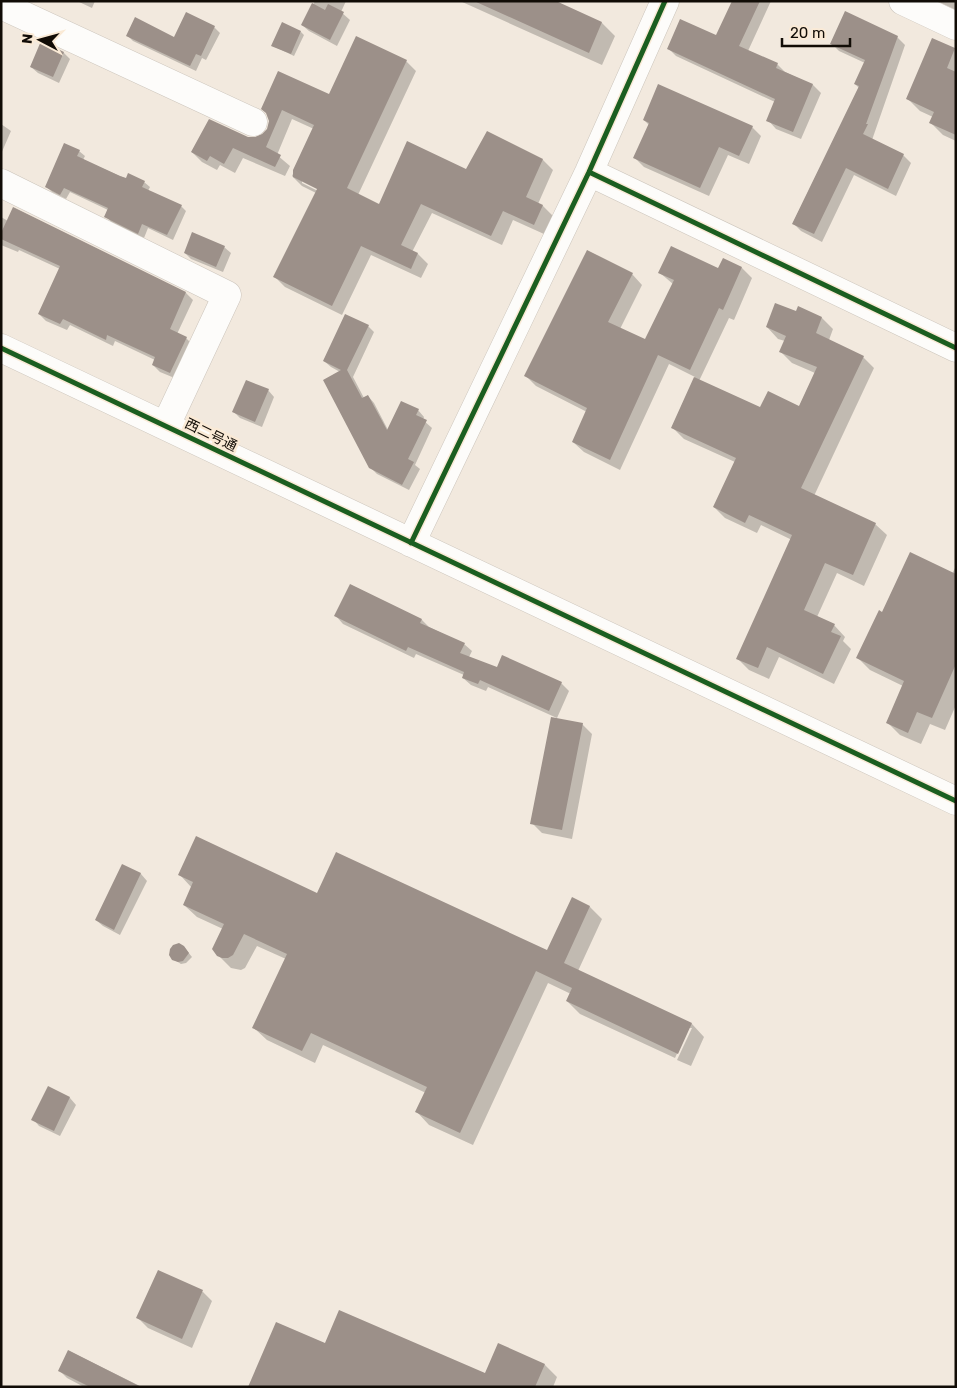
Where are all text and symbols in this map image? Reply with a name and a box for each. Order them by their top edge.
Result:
north arrow [15,15,65,65]
scale bar [782,15,850,47]
text: 20 m [790,24,825,42]
text: N [19,33,37,45]
street label: 西二号通 [182,415,240,455]

